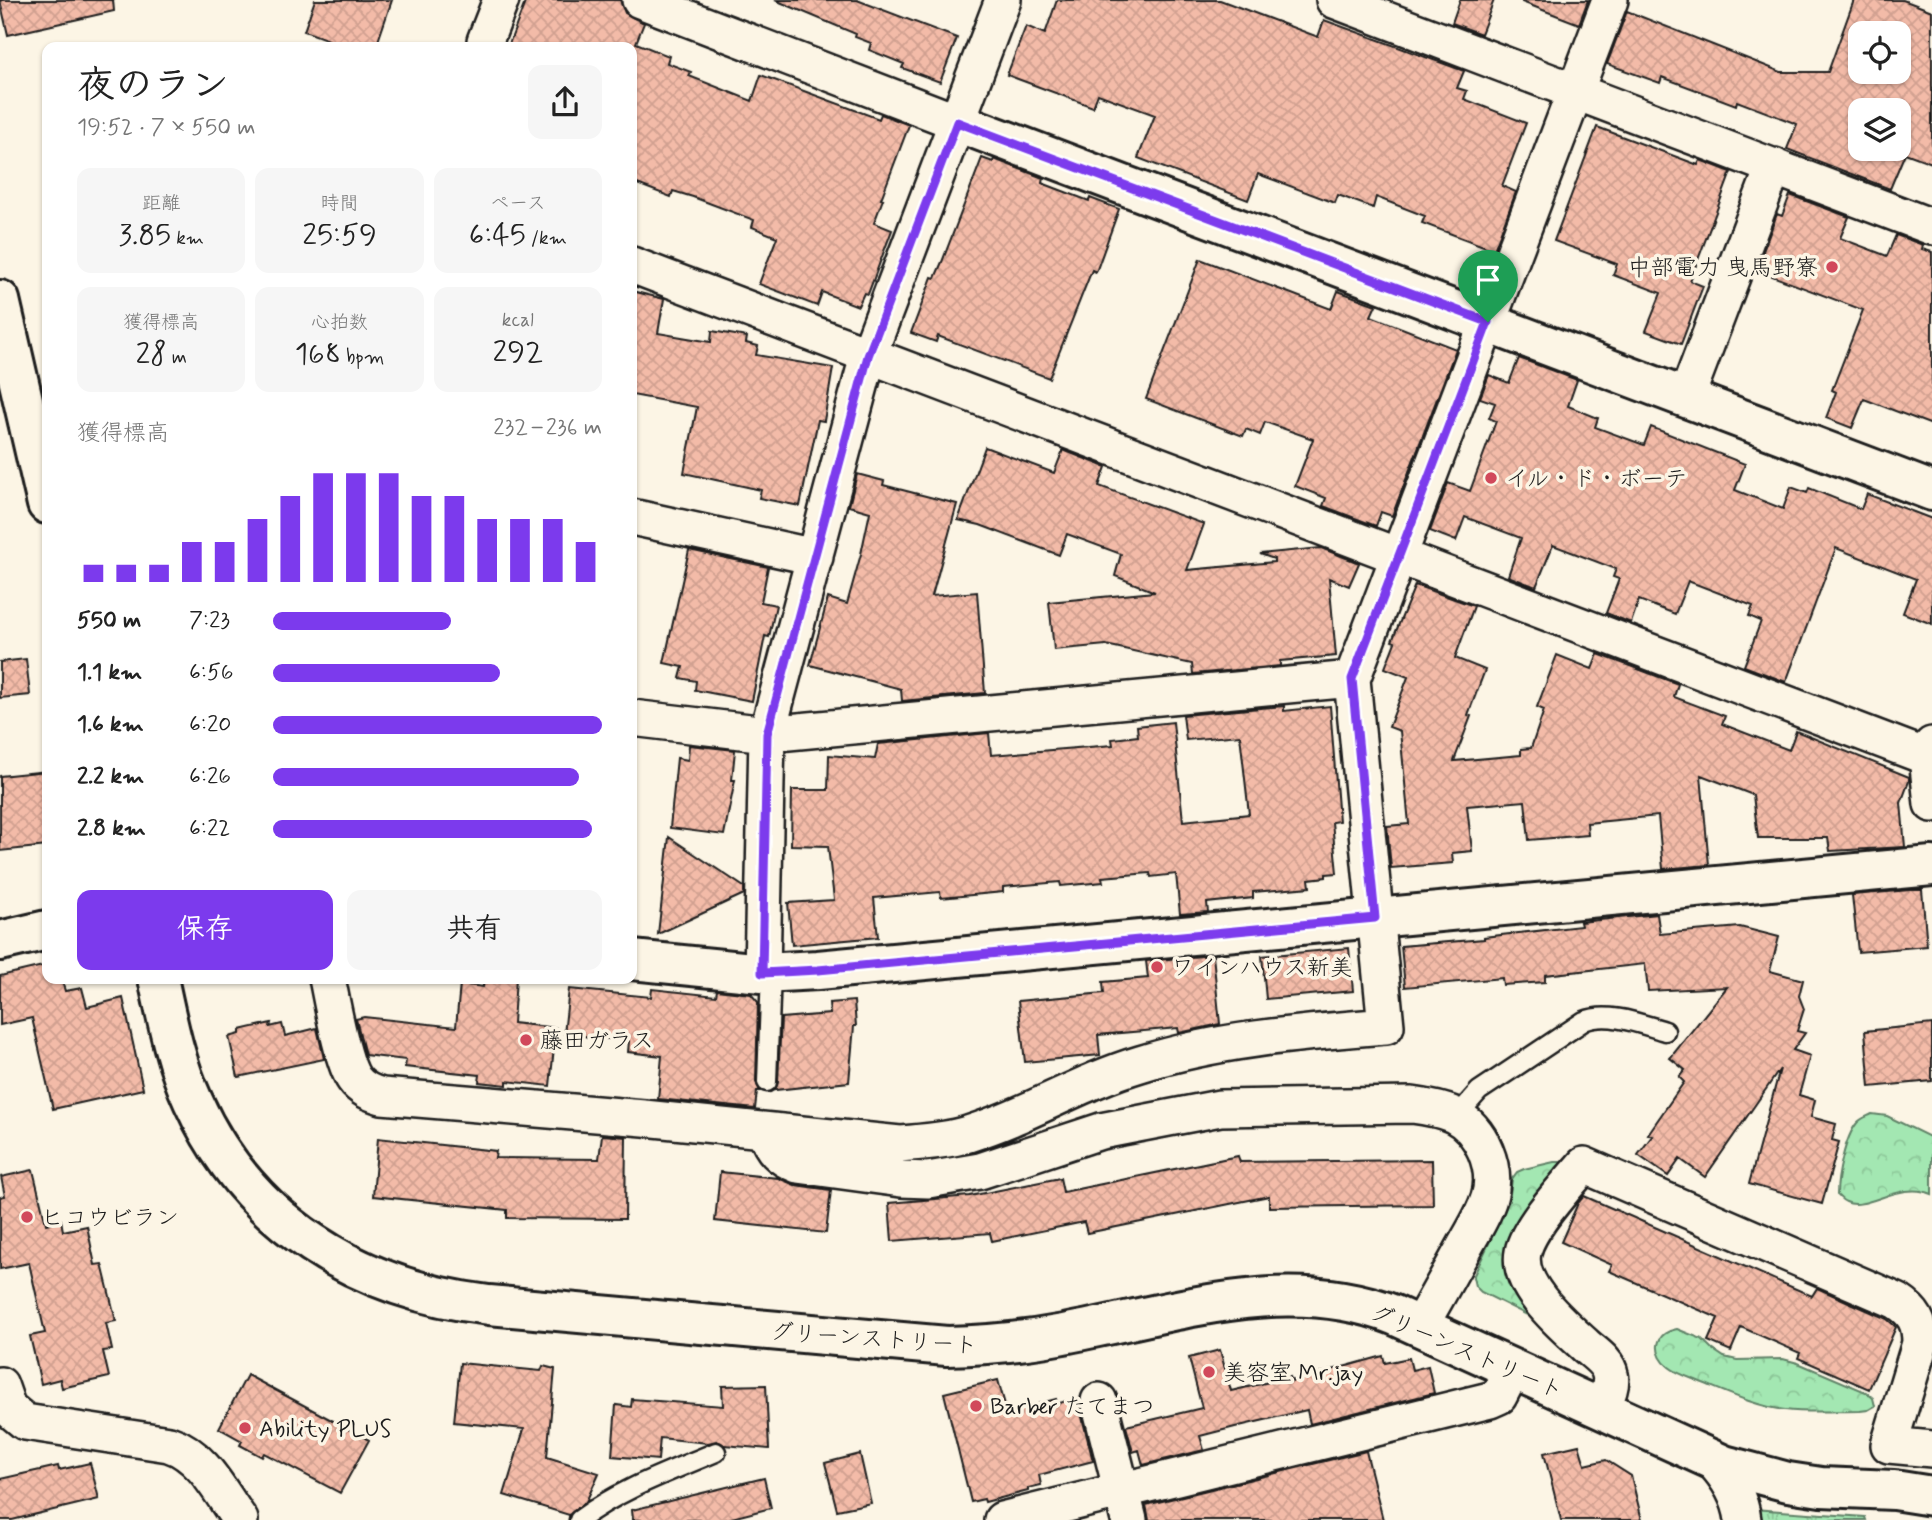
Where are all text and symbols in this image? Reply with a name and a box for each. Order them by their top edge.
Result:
map controls [1848,21,1911,161]
button: locate [1848,21,1911,84]
text: 夜のラン [77,62,229,111]
button: share [528,65,602,139]
button: layers [1848,98,1911,161]
text: 19:52 · 7 × 550 m [77,113,256,143]
text: 距離 [142,191,180,216]
text: 時間 [320,191,359,216]
text: ペース [490,191,546,216]
text: 3.85 [118,216,171,255]
text: 25:59 [302,216,377,255]
text: 6:45 [469,216,526,255]
text: km [171,226,204,251]
text: /km [526,226,567,251]
pin [1458,250,1518,322]
place label: 中部電力 曳馬野寮 [1628,254,1818,284]
marker: 中部電力 曳馬野寮 [1824,259,1840,275]
icon: arrive [1469,261,1507,299]
text: kcal [502,308,534,333]
text: 獲得標高 [123,310,199,335]
text: 心拍数 [311,310,368,335]
text: 292 [493,333,543,372]
text: 28 [135,335,167,374]
text: 168 [295,335,341,374]
text: m [167,345,187,370]
text: bpm [341,345,384,370]
text: 232–236 m [493,413,602,443]
text: 獲得標高 [77,419,169,449]
place label: イル・ド・ボーテ [1505,465,1688,495]
marker: イル・ド・ボーテ [1483,470,1499,486]
text: 550 m [77,606,141,636]
text: 7:23 [189,606,230,636]
text: 1.1 km [77,658,142,688]
text: 6:56 [189,658,233,688]
text: 1.6 km [77,710,144,740]
text: 6:20 [189,710,231,740]
text: 2.2 km [77,762,144,792]
text: 6:26 [189,762,231,792]
text: 2.8 km [77,814,146,844]
text: 6:22 [189,814,230,844]
button: 保存 [77,890,333,970]
button: 共有 [347,890,602,970]
place label: ワインハウス新美 [1171,954,1353,984]
marker: ワインハウス新美 [1149,959,1165,975]
place label: 藤田ガラス [540,1027,654,1057]
marker: 藤田ガラス [518,1032,534,1048]
place label: ヒコウビラン [41,1204,179,1234]
marker: ヒコウビラン [19,1209,35,1225]
street label: グリーンストリート [1365,1299,1568,1407]
street label: グリーンストリート [769,1318,978,1362]
place label: 美容室 Mr.jay [1223,1359,1363,1389]
marker: 美容室 Mr.jay [1201,1364,1217,1380]
place label: Barber たてまつ [990,1393,1155,1423]
marker: Barber たてまつ [968,1398,984,1414]
place label: Ability PLUS [259,1415,392,1445]
marker: Ability PLUS [237,1420,253,1436]

